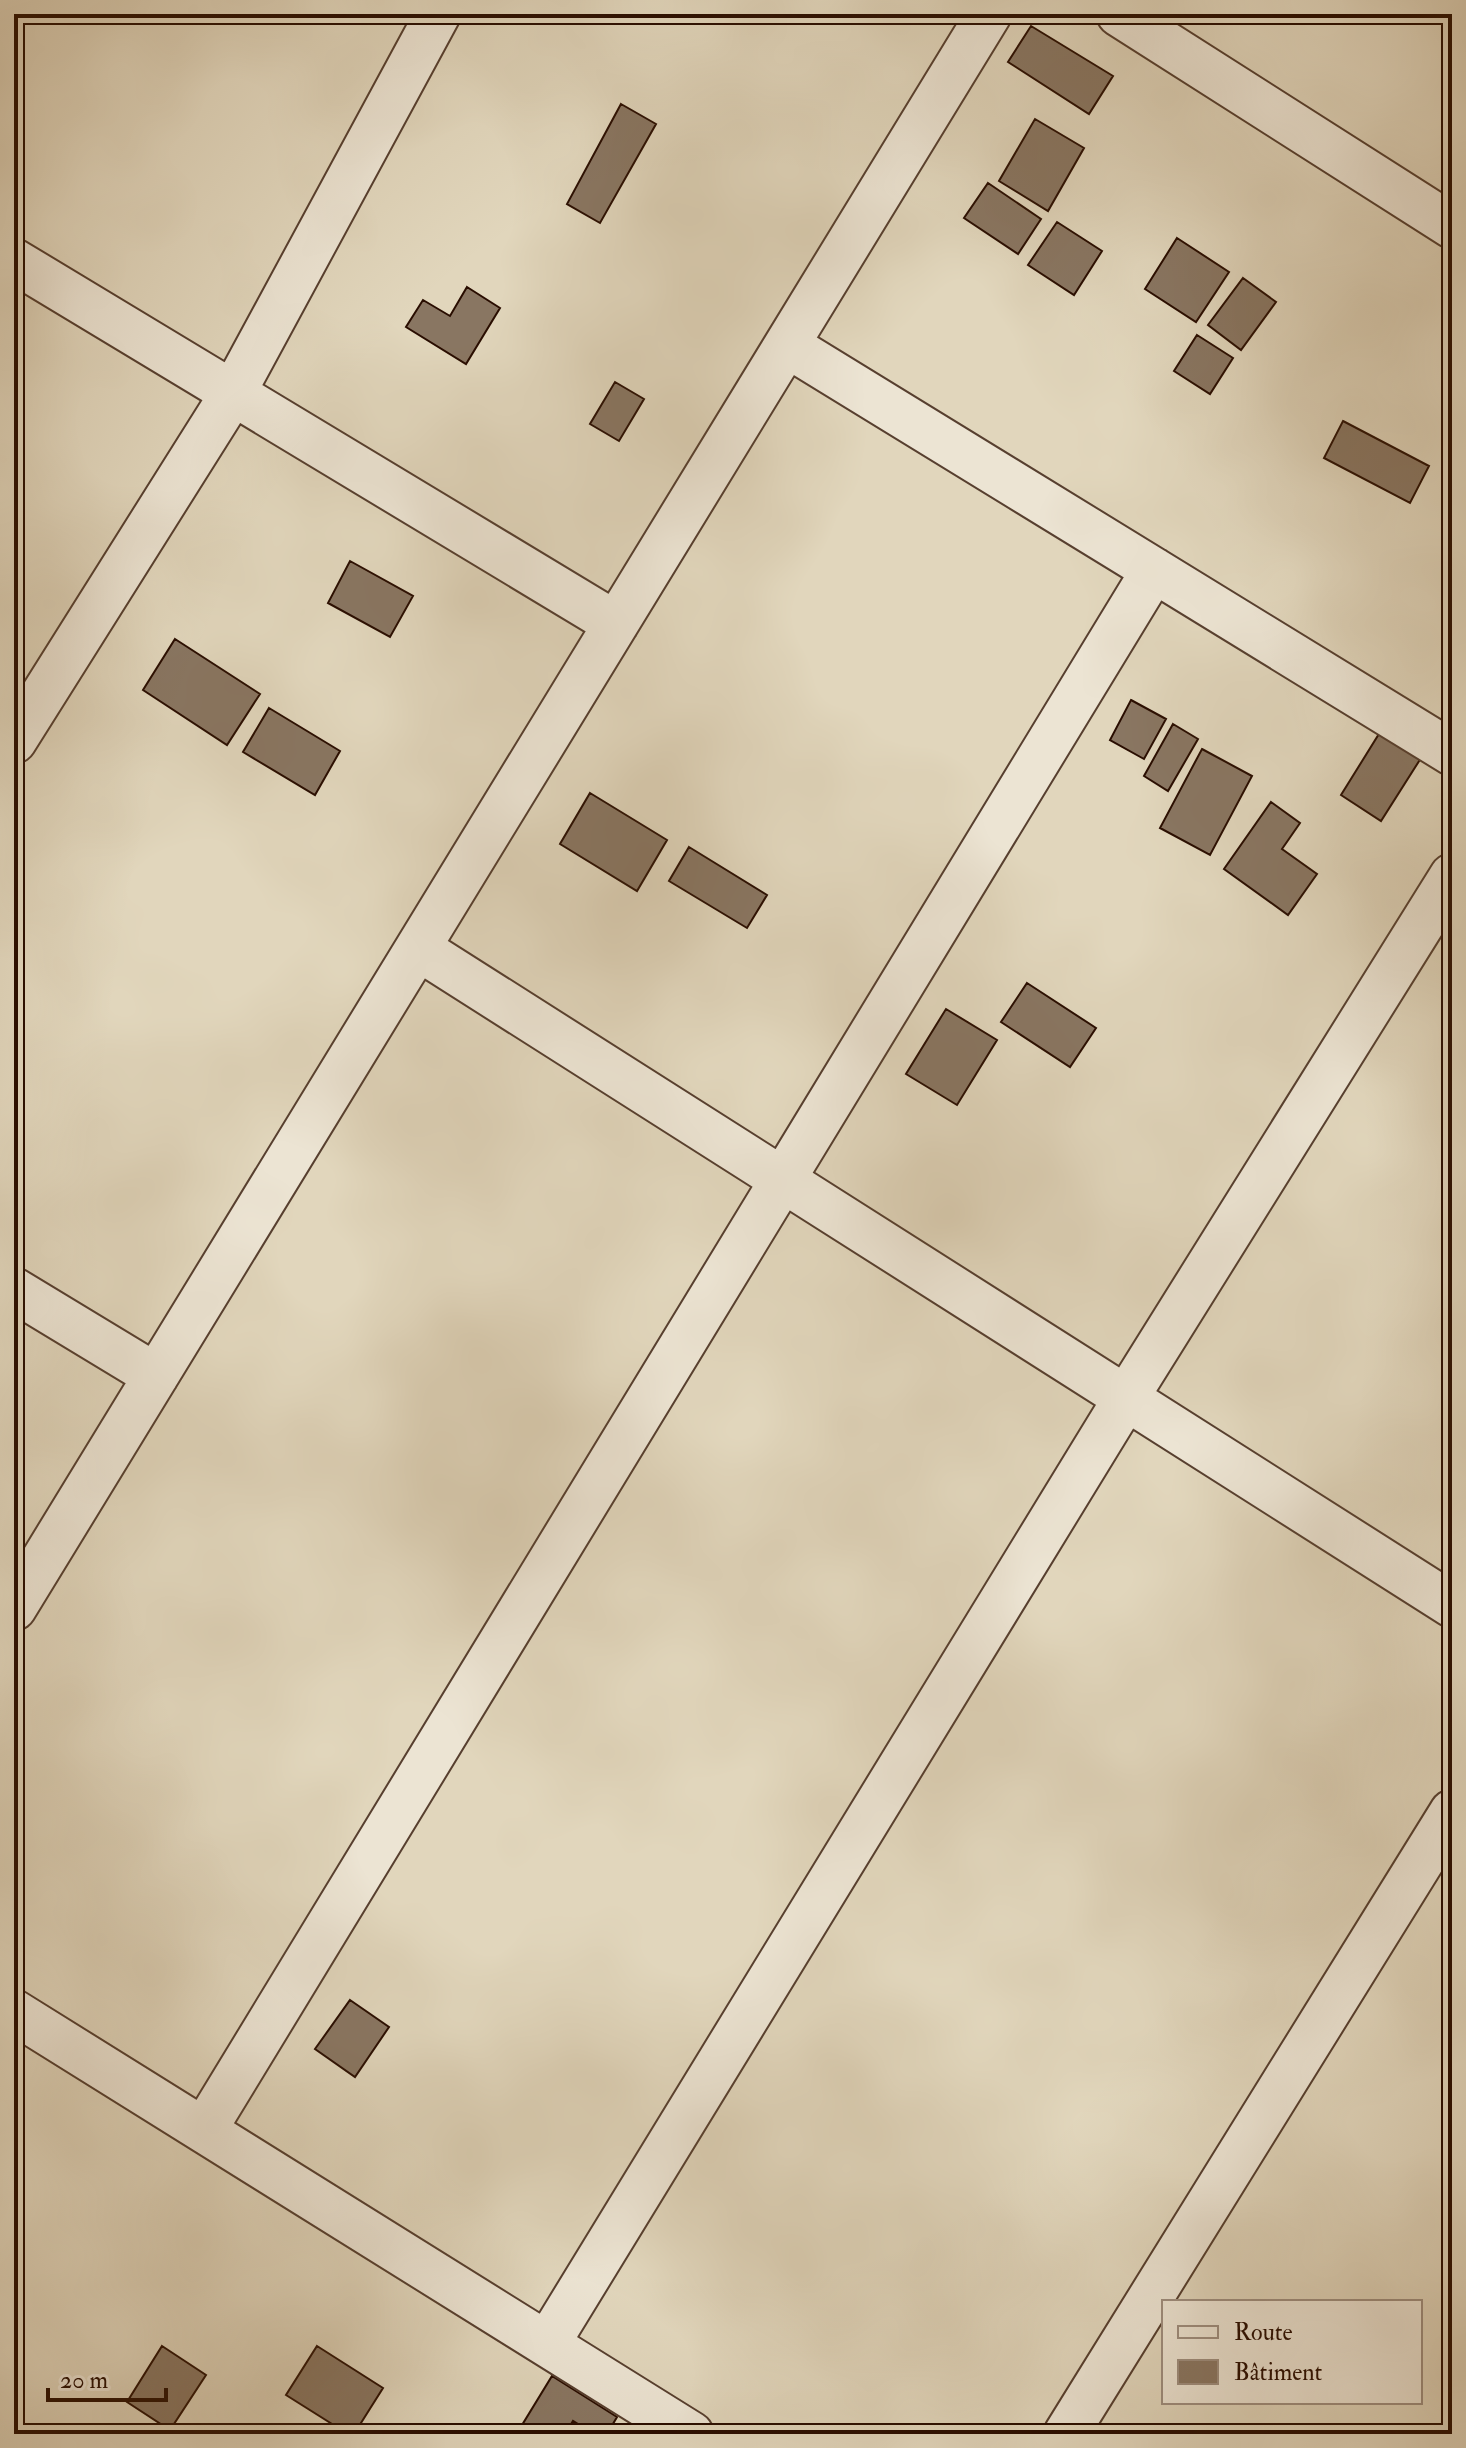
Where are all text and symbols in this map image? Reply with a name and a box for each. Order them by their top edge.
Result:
legend [1162,2300,1422,2404]
text: Route [1234,2317,1293,2348]
scale bar [48,2352,166,2402]
text: Bâtiment [1234,2357,1323,2388]
text: 20 m [60,2365,109,2396]

